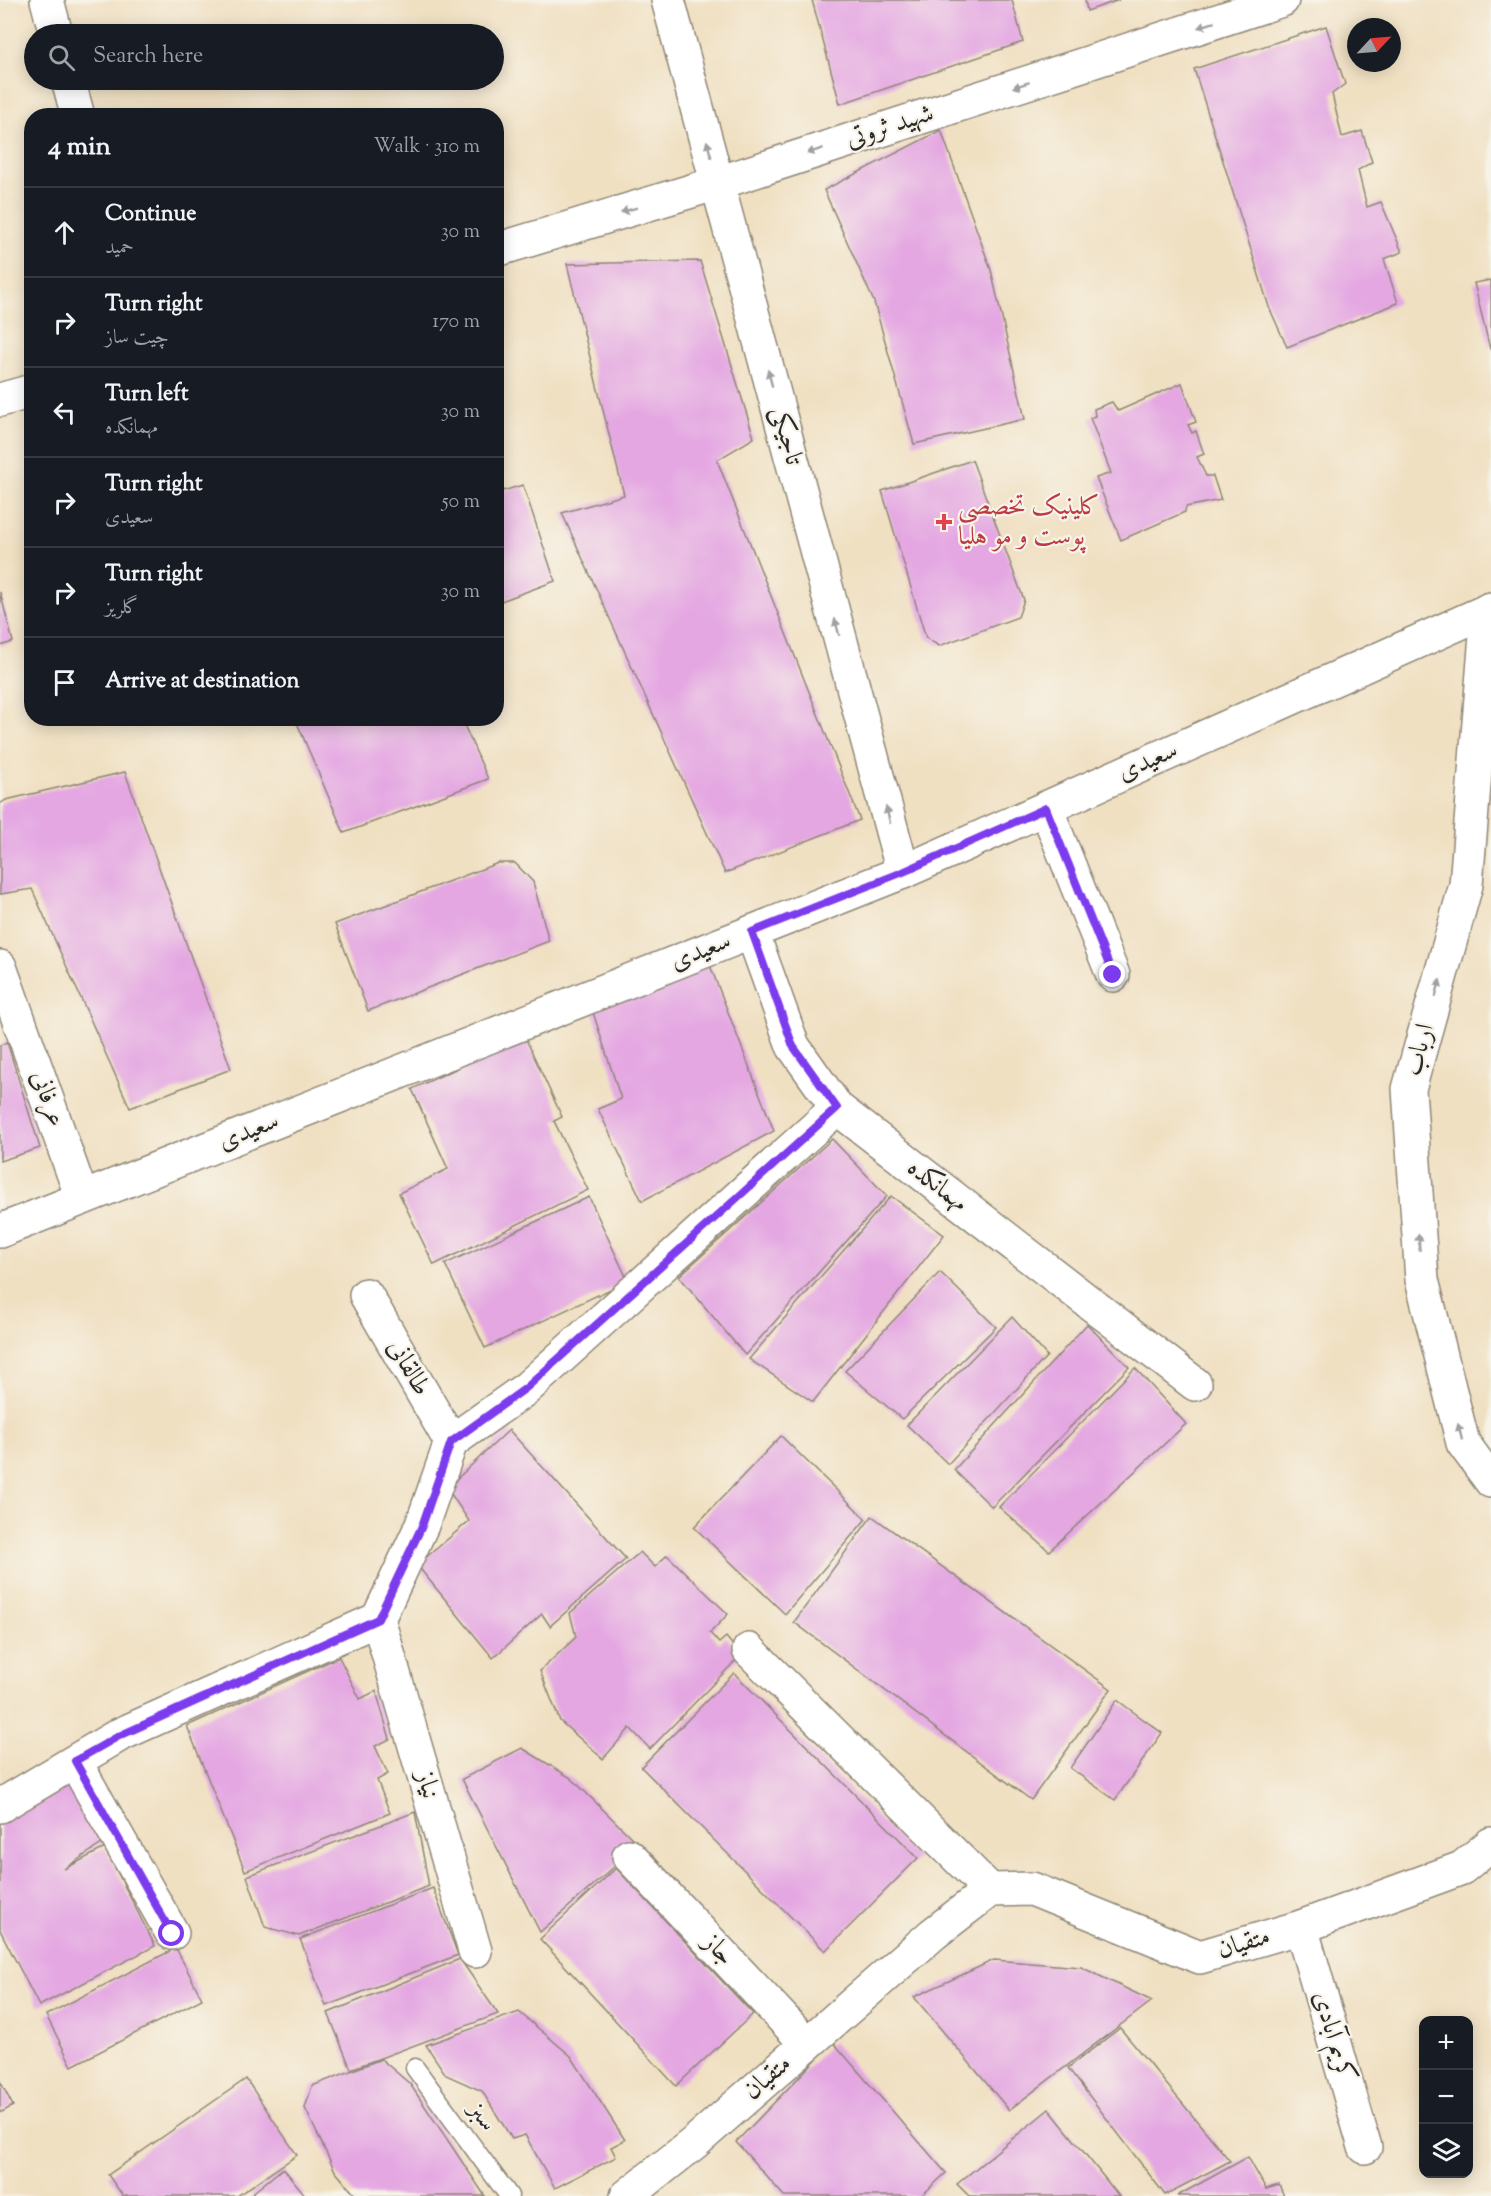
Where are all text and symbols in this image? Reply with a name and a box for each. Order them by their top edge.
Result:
north arrow [1347,18,1401,72]
one-way arrow [1197,20,1215,30]
search box [24,24,504,90]
icon: search [45,41,78,74]
text: Search here [93,41,203,73]
one-way arrow [1012,80,1030,90]
street label: شهید ثروتی [841,95,939,159]
text: 4 min [48,129,111,166]
text: Walk · 310 m [373,133,480,162]
one-way arrow [704,140,713,158]
one-way arrow [806,147,824,156]
text: Continue [105,199,196,231]
one-way arrow [620,206,638,215]
icon: ahead [48,216,81,249]
text: 30 m [441,218,480,247]
text: حمید [105,234,134,263]
text: Turn right [105,289,202,321]
icon: right [48,306,81,339]
text: 170 m [432,308,480,337]
text: چیت ساز [105,324,169,353]
one-way arrow [765,368,775,387]
text: Turn left [105,379,188,411]
icon: left [48,396,81,429]
text: 30 m [441,398,480,427]
street label: تاجیکی [760,403,812,470]
text: مهمانکده [105,414,158,443]
text: Turn right [105,469,202,501]
icon: right [48,486,81,519]
text: 50 m [442,488,480,517]
place label: کلینیک تخصصی پوست و مو هلیا [958,489,1100,556]
text: سعیدی [105,504,153,533]
marker: کلینیک تخصصی پوست و مو هلیا [935,513,953,531]
text: Turn right [105,559,202,591]
icon: right [48,576,81,609]
text: 30 m [441,578,480,607]
text: گلریز [105,594,139,623]
one-way arrow [832,618,842,636]
icon: arrive [48,666,81,699]
text: Arrive at destination [105,666,300,698]
street label: سعیدی [1112,732,1184,792]
one-way arrow [883,806,892,824]
street label: سعیدی [665,923,737,981]
route end [1099,961,1125,987]
one-way arrow [1433,979,1443,997]
street label: ارباب [1395,1020,1445,1080]
street label: عرفانی [20,1066,74,1132]
street label: سعیدی [213,1103,285,1161]
street label: مهمانکده [899,1150,976,1222]
one-way arrow [1414,1232,1424,1251]
street label: طالقانی [377,1333,439,1403]
one-way arrow [1455,1422,1465,1441]
street label: نیاز [405,1764,449,1803]
street label: متقیان [1213,1918,1275,1970]
route start [158,1920,184,1946]
street label: جاز [691,1923,742,1974]
street label: کریم آبادی [1300,1987,1364,2087]
map controls [1419,2016,1473,2178]
button: + [1419,2016,1473,2070]
street label: متقیان [736,2046,800,2110]
button: − [1419,2070,1473,2124]
street label: سبز [457,2092,506,2140]
button: layers [1419,2124,1473,2178]

